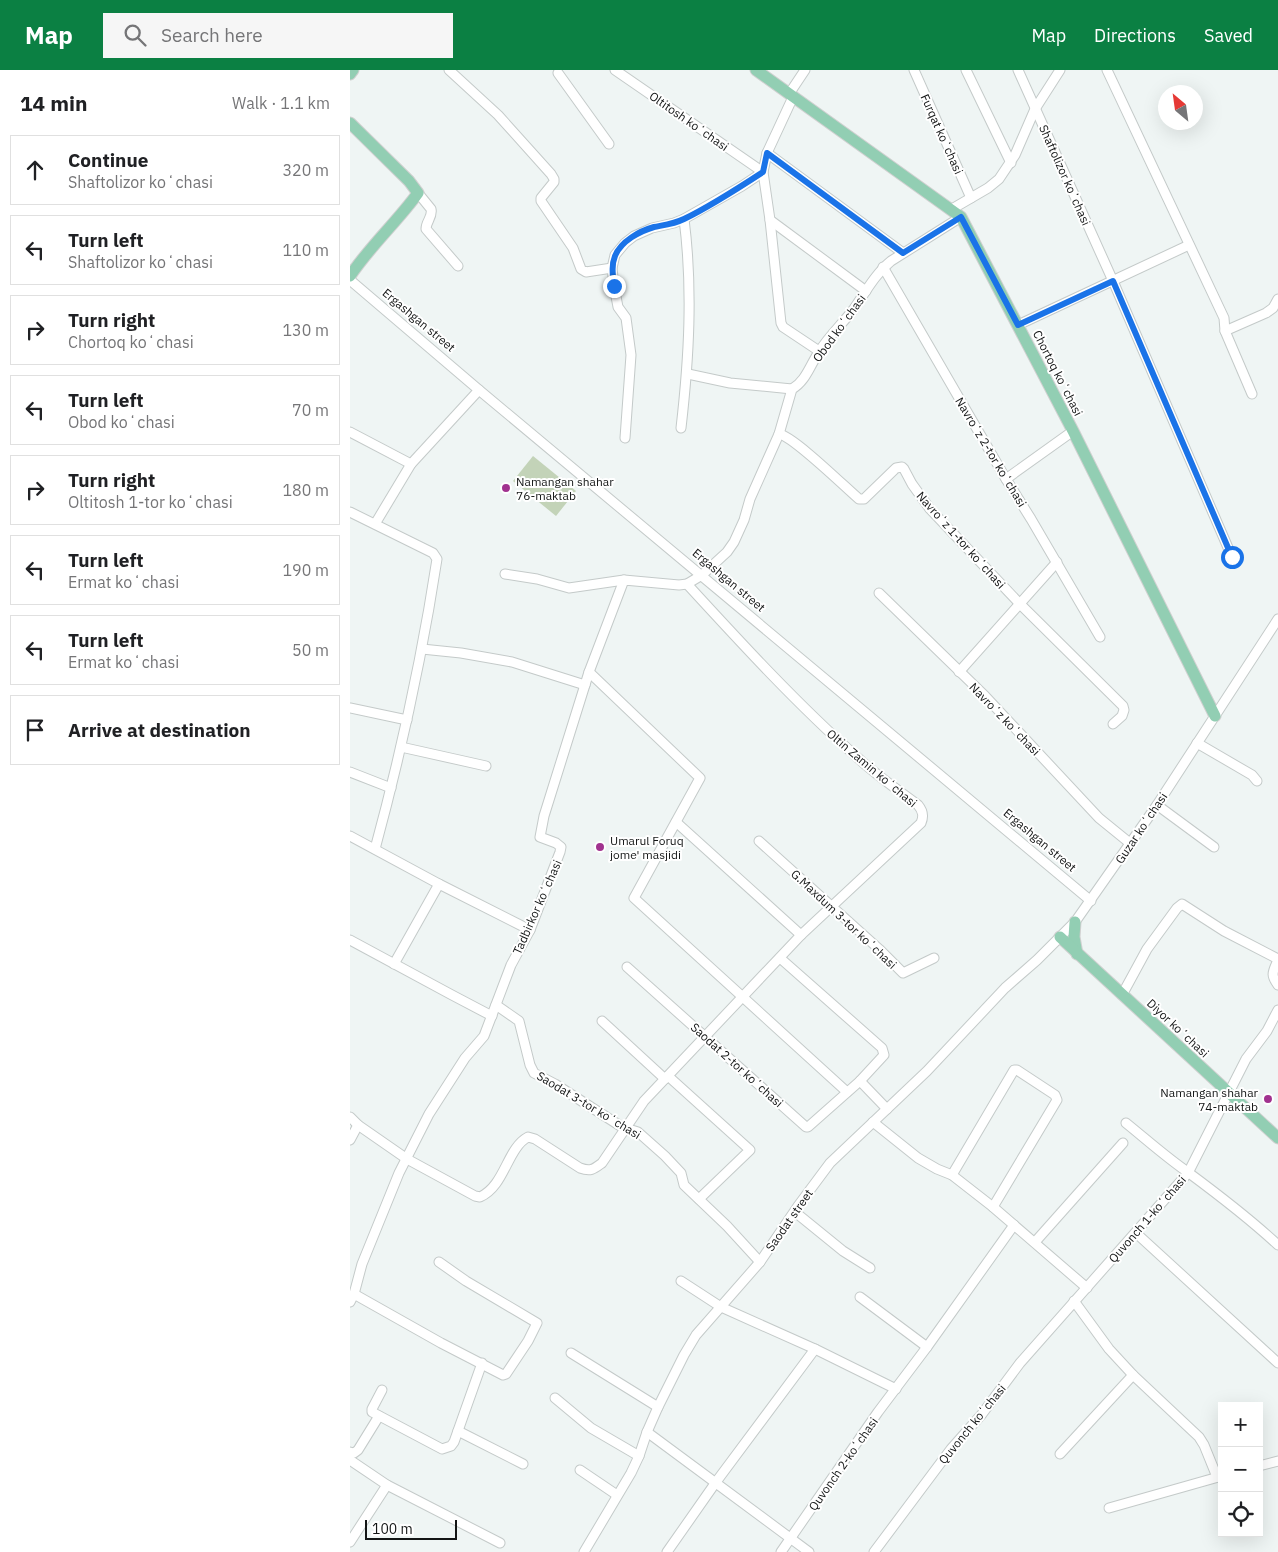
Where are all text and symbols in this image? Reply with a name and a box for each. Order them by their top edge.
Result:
search box [103,13,453,58]
text: Map [25,19,73,51]
icon: search [121,21,149,49]
text: Search here [161,23,263,47]
text: Map [1031,24,1066,47]
text: Directions [1094,24,1176,47]
text: Saved [1204,24,1253,47]
north arrow [1158,85,1203,130]
street label: Oltitosh koʻchasi [646,88,732,154]
text: 14 min [20,89,87,117]
street label: Furqat koʻchasi [918,92,966,176]
text: Walk · 1.1 km [232,93,330,113]
street label: Shaftolizor koʻchasi [1036,122,1094,228]
text: Continue [68,148,148,172]
icon: ahead [21,156,49,184]
text: 320 m [282,160,329,180]
text: Shaftolizor koʻchasi [68,172,213,192]
text: Turn left [68,228,144,252]
icon: left [21,236,49,264]
text: 110 m [282,240,329,260]
text: Shaftolizor koʻchasi [68,252,213,272]
route end [603,275,626,298]
street label: Ergashgan street [379,285,459,355]
street label: Obod koʻchasi [809,291,869,365]
text: Turn right [68,308,155,332]
icon: right [21,316,49,344]
text: 130 m [282,320,329,340]
street label: Chortoq koʻchasi [1030,328,1086,418]
text: Chortoq koʻchasi [68,332,194,352]
text: Turn left [68,388,144,412]
street label: Navroʻz 2-tor koʻchasi [952,394,1030,510]
icon: left [21,396,49,424]
text: 70 m [292,400,329,420]
text: Obod koʻchasi [68,412,175,432]
text: Turn right [68,468,155,492]
place label: Namangan shahar 76-maktab [516,474,614,503]
icon: right [21,476,49,504]
text: 180 m [282,480,329,500]
marker: Namangan shahar 76-maktab [500,482,512,494]
street label: Navroʻz 1-tor koʻchasi [913,488,1009,592]
text: Oltitosh 1-tor koʻchasi [68,492,233,512]
street label: Ergashgan street [689,545,769,615]
route start [1221,546,1244,569]
text: Turn left [68,548,144,572]
icon: left [21,556,49,584]
text: 190 m [282,560,329,580]
text: Ermat koʻchasi [68,572,179,592]
text: Turn left [68,628,144,652]
icon: left [21,636,49,664]
text: 50 m [292,640,329,660]
text: Ermat koʻchasi [68,652,179,672]
street label: Navroʻz koʻchasi [966,679,1044,759]
icon: arrive [21,716,49,744]
text: Arrive at destination [68,718,251,742]
street label: Oltin Zamin koʻchasi [824,726,920,810]
street label: Guzar koʻchasi [1112,790,1170,866]
street label: Ergashgan street [1000,805,1080,875]
place label: Umarul Foruq jome' masjidi [610,833,684,862]
marker: Umarul Foruq jome' masjidi [594,841,606,853]
street label: Tadbirkor koʻchasi [509,857,565,957]
street label: G.Maxdum 3-tor koʻchasi [788,866,900,972]
street label: Diyor koʻchasi [1144,996,1212,1060]
street label: Saodat 2-tor koʻchasi [688,1020,786,1110]
street label: Saodat 3-tor koʻchasi [534,1068,644,1142]
place label: Namangan shahar 74-maktab [1160,1085,1259,1114]
marker: Namangan shahar 74-maktab [1262,1093,1274,1105]
street label: Quvonch 1-koʻchasi [1105,1172,1189,1266]
street label: Saodat street [762,1186,816,1254]
street label: Quvonch koʻchasi [935,1381,1009,1467]
map controls [1218,1402,1263,1537]
button: + [1218,1402,1263,1447]
street label: Quvonch 2-koʻchasi [805,1414,881,1514]
button: − [1218,1447,1263,1492]
button: locate [1218,1492,1263,1537]
scale bar [365,1517,458,1540]
text: 100 m [372,1520,413,1538]

